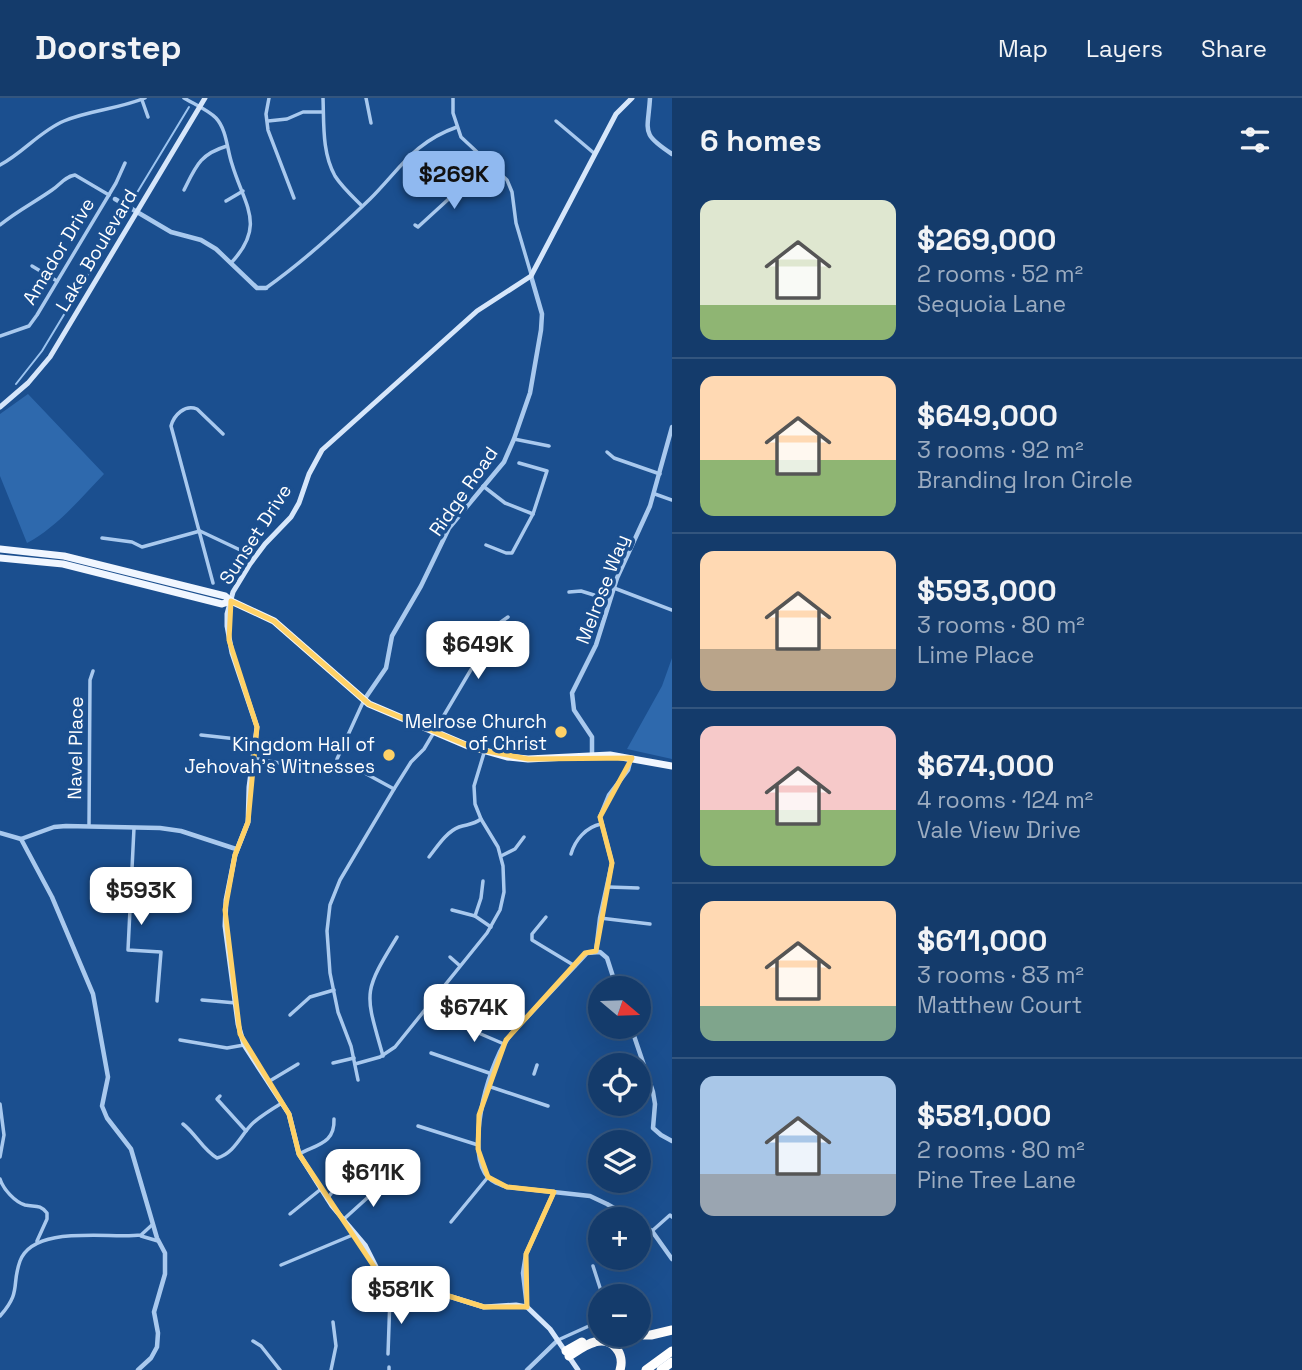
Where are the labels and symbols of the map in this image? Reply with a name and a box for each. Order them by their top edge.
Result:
pin: $269K [405,152,503,211]
street label: Lake Boulevard [50,184,143,316]
street label: Amador Drive [17,193,100,309]
street label: Ridge Road [423,442,503,541]
street label: Sunset Drive [214,479,297,589]
street label: Melrose Way [570,531,635,648]
pin: $649K [429,622,527,681]
street label: Navel Place [62,696,89,800]
place label: Melrose Church of Christ [405,709,547,756]
marker: Melrose Church of Christ [553,724,569,740]
place label: Kingdom Hall of Jehovah’s Witnesses [184,732,375,779]
marker: Kingdom Hall of Jehovah’s Witnesses [381,747,397,763]
pin: $593K [92,868,190,927]
north arrow [588,976,651,1040]
pin: $674K [425,984,523,1044]
pin: $611K [324,1150,422,1209]
pin: $581K [352,1266,450,1326]

